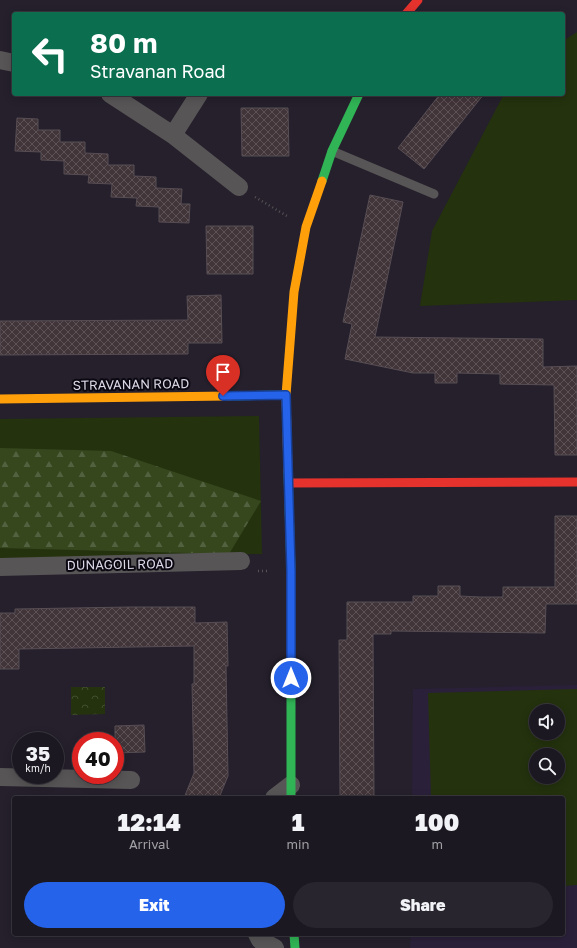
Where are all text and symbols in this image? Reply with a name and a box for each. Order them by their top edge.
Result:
text: 80 m [90,26,158,59]
icon: left [24,28,76,80]
text: Stravanan Road [90,60,226,82]
pin [206,355,240,396]
icon: arrive [212,361,234,383]
street label: STRAVANAN ROAD [73,375,189,393]
street label: DUNAGOIL ROAD [67,555,173,573]
position arrow [270,657,312,699]
map controls [529,704,565,784]
button: sound [529,704,565,740]
speed limit sign: 40 [72,732,124,784]
text: 35 [26,741,50,765]
button: search [529,748,565,784]
text: km/h [25,762,51,774]
text: 12:14 [118,807,181,836]
text: 1 [292,807,304,836]
text: 100 [415,807,459,836]
text: Arrival [129,836,170,852]
text: min [287,836,310,852]
text: m [431,836,443,852]
button: Exit [24,882,285,928]
button: Share [293,882,553,928]

